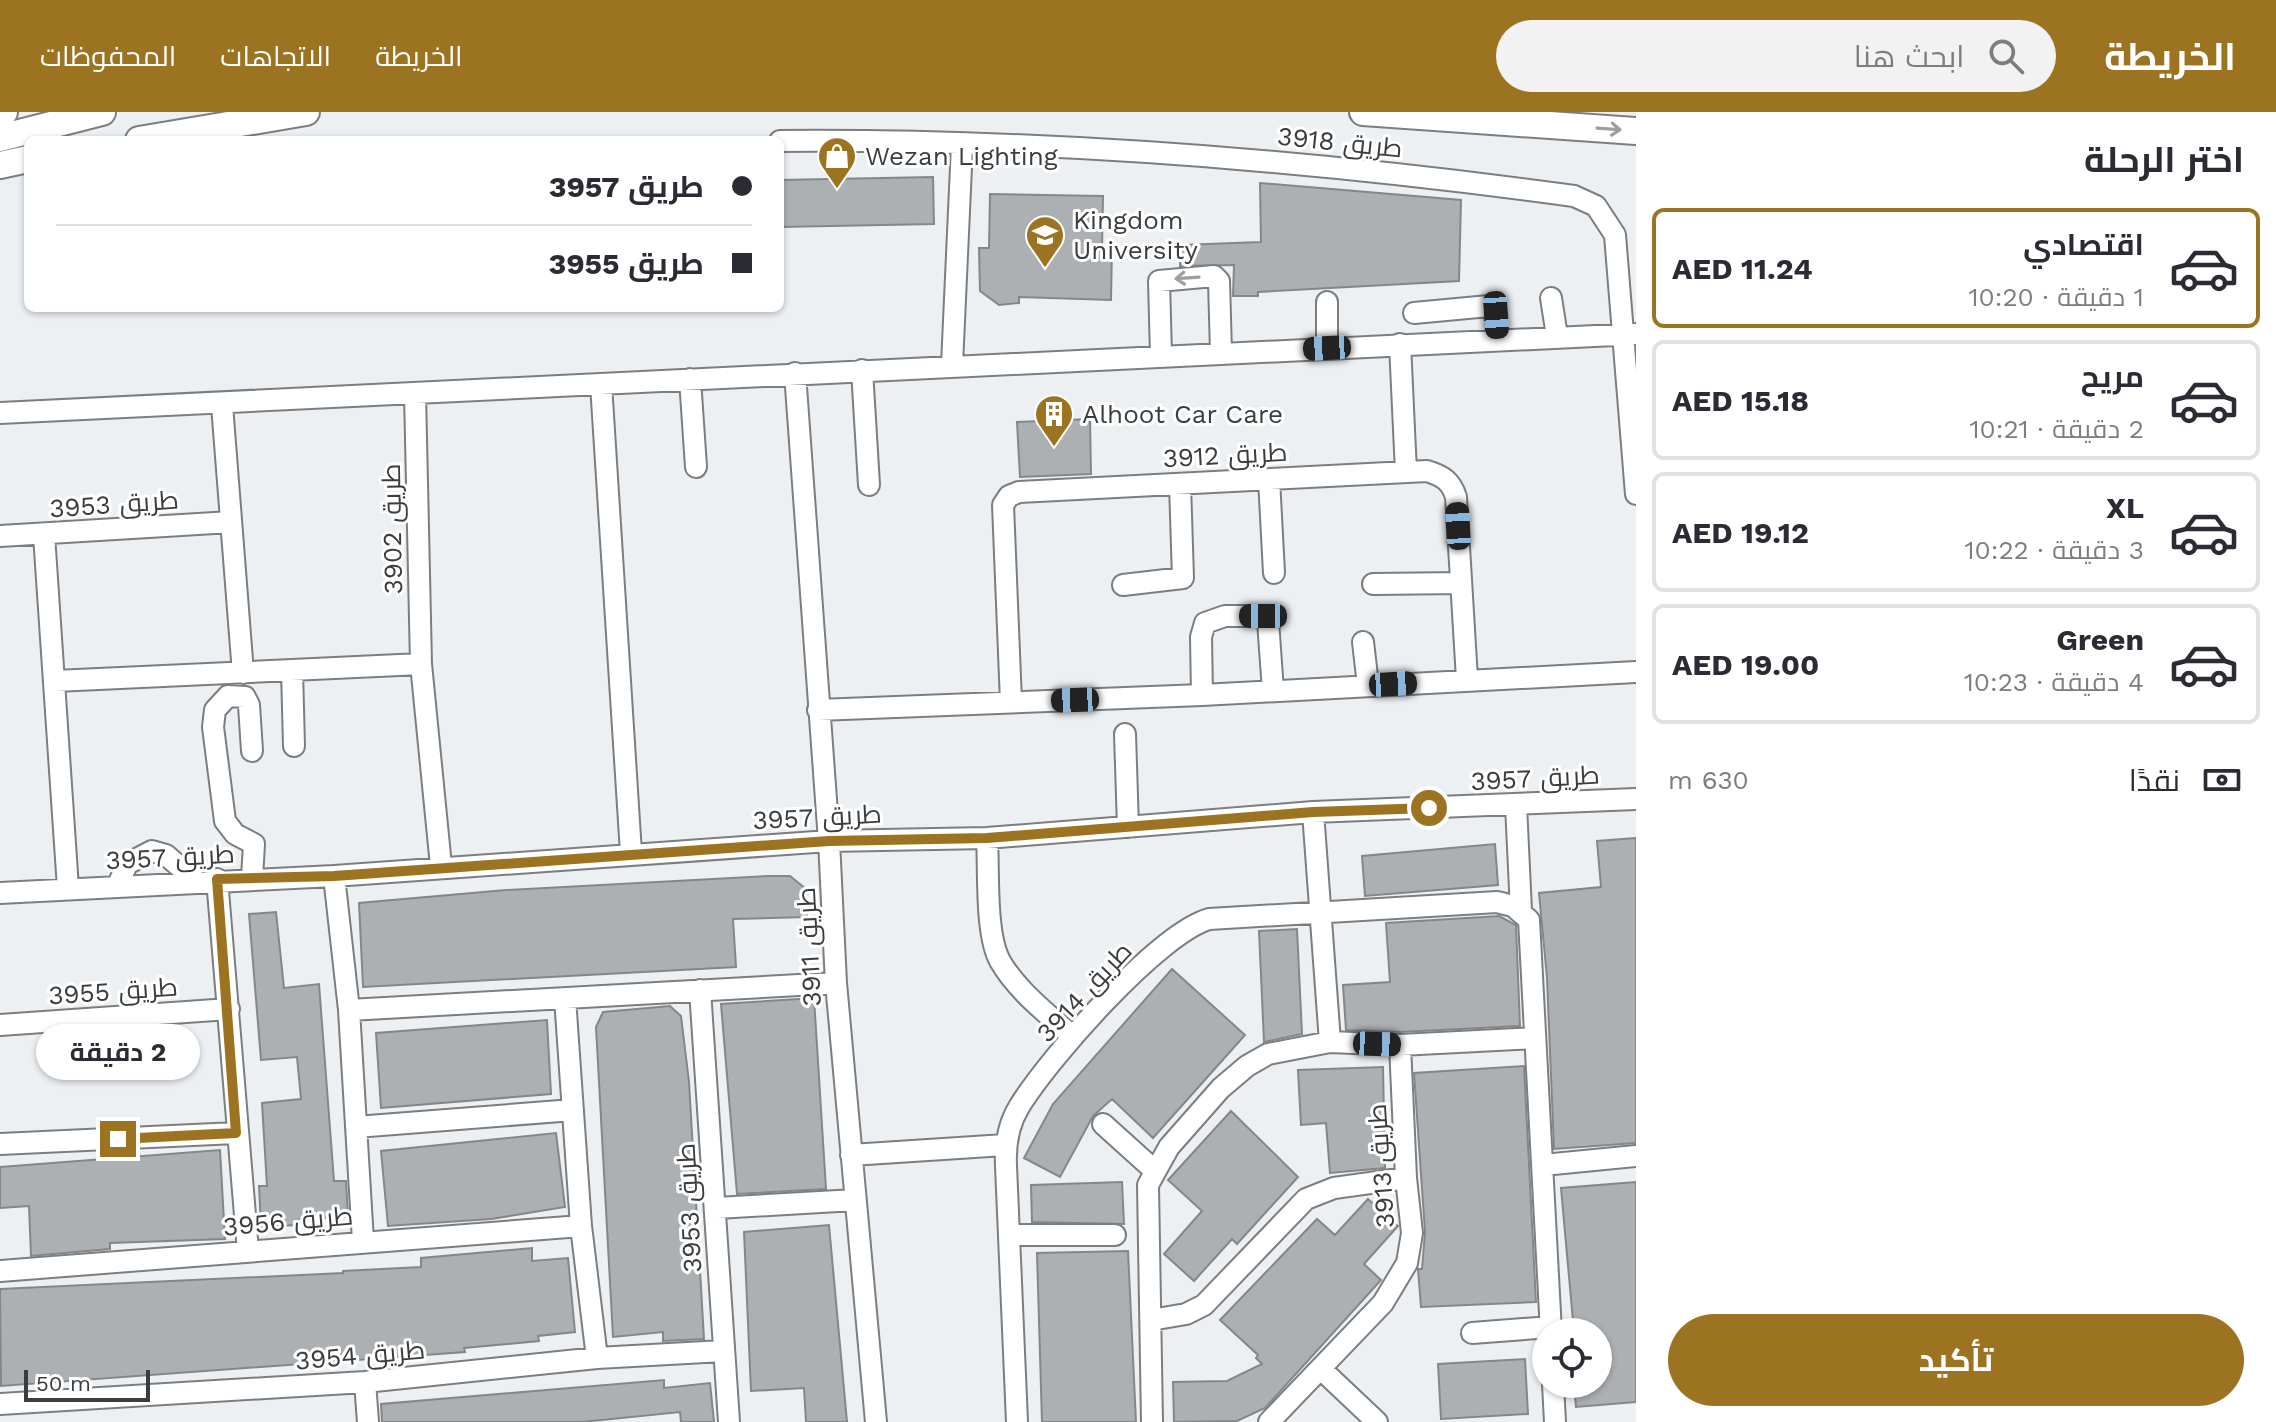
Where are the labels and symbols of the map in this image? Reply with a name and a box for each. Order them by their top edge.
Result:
street label: طريق 3918 [1276,121,1404,164]
one-way arrow [1595,122,1622,137]
shop icon: Wezan Lighting [816,135,858,190]
place label: Wezan Lighting [865,141,1058,171]
place label: Kingdom University [1073,205,1198,265]
school or university icon: Kingdom University [1024,214,1066,269]
one-way arrow [1174,271,1201,286]
car [1482,290,1510,340]
car [1302,335,1352,361]
building icon: Alhoot Car Care [1033,393,1075,448]
place label: Alhoot Car Care [1082,399,1283,429]
street label: طريق 3912 [1162,437,1288,474]
street label: طريق 3902 [376,463,409,595]
street label: طريق 3953 [48,485,180,524]
car [1445,501,1471,551]
car [1239,604,1287,628]
car [1368,671,1418,697]
car [1051,687,1099,713]
street label: طريق 3957 [1470,760,1600,797]
route start [1411,790,1447,826]
street label: طريق 3957 [752,799,882,836]
street label: طريق 3957 [105,839,235,876]
street label: طريق 3911 [791,886,828,1008]
street label: طريق 3914 [1030,936,1139,1049]
street label: طريق 3955 [47,972,179,1011]
callout: 2 دقيقة [36,1023,200,1079]
car [1353,1031,1401,1057]
street label: طريق 3913 [1362,1103,1401,1229]
route end [100,1121,136,1157]
street label: طريق 3953 [671,1142,708,1274]
street label: طريق 3956 [222,1200,354,1243]
street label: طريق 3954 [294,1334,426,1377]
scale bar [24,1366,150,1402]

